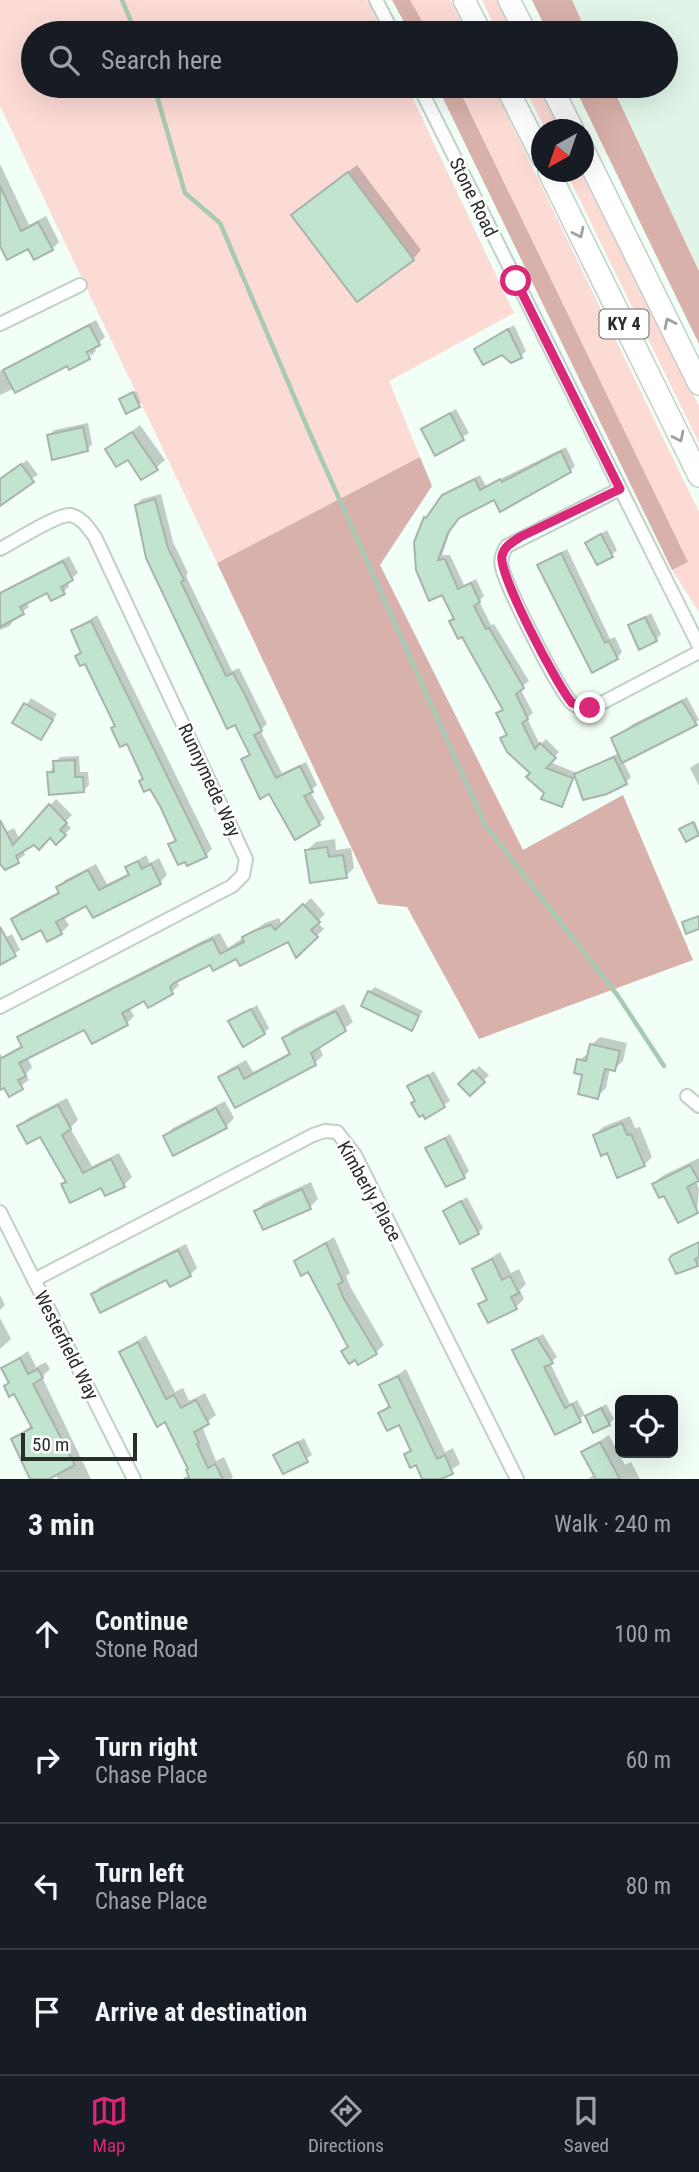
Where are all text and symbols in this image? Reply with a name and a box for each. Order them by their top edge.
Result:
search box [21,21,678,98]
icon: search [45,41,83,79]
text: Search here [101,45,222,75]
north arrow [531,119,594,182]
street label: Stone Road [444,154,503,241]
one-way arrow [570,226,584,238]
route start [500,265,531,296]
road number: KY 4 [600,310,648,338]
one-way arrow [663,318,677,330]
one-way arrow [671,430,685,442]
route end [574,692,605,723]
street label: Runnymede Way [173,720,246,841]
street label: Kimberly Place [332,1137,407,1246]
street label: Westerfield Way [29,1287,104,1404]
map controls [615,1395,678,1458]
button: locate [615,1395,678,1458]
scale bar [21,1430,136,1462]
text: 50 m [32,1433,69,1456]
text: 3 min [28,1507,95,1542]
text: Walk · 240 m [554,1511,671,1538]
text: Continue [95,1606,188,1636]
icon: ahead [28,1615,66,1653]
text: 100 m [614,1621,671,1648]
text: Stone Road [95,1636,198,1663]
text: Turn right [95,1732,197,1762]
icon: right [28,1741,66,1779]
text: 60 m [626,1747,671,1774]
text: Chase Place [95,1762,207,1789]
text: Turn left [95,1858,184,1888]
icon: left [28,1867,66,1905]
text: 80 m [626,1873,671,1900]
text: Chase Place [95,1888,207,1915]
icon: arrive [28,1993,66,2031]
text: Arrive at destination [95,1997,307,2027]
tab: Map [90,2092,128,2157]
tab: Directions [308,2092,384,2157]
tab: Saved [564,2092,609,2157]

